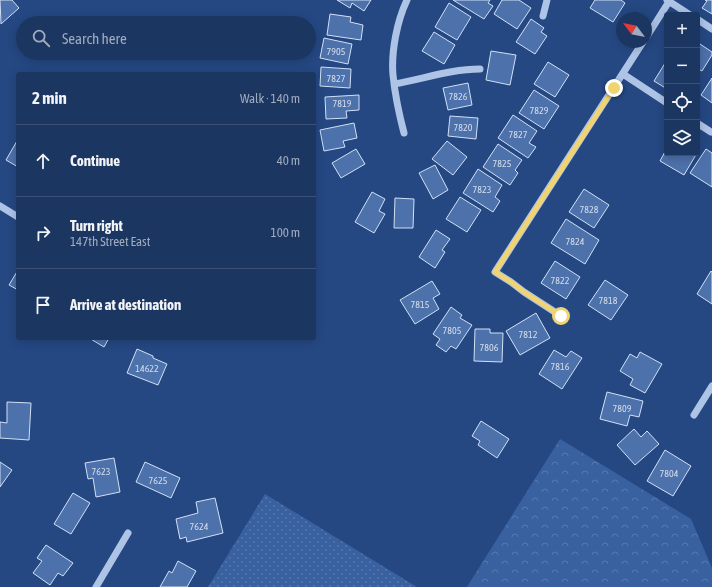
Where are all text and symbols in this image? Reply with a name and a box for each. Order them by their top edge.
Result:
north arrow [616,12,652,48]
map controls [664,12,700,156]
button: + [664,12,700,48]
search box [16,16,316,60]
icon: search [30,27,52,49]
text: Search here [62,30,127,47]
house number: 7905 [327,46,346,57]
button: − [664,48,700,84]
house number: 7827 [327,73,346,84]
route end [605,79,623,97]
button: locate [664,84,700,120]
text: 2 min [32,88,67,108]
text: Walk · 140 m [240,91,300,106]
house number: 7826 [449,91,468,102]
house number: 7819 [333,98,352,109]
house number: 7829 [530,105,549,116]
button: layers [664,120,700,156]
house number: 7820 [454,122,473,133]
house number: 7827 [509,129,528,140]
icon: ahead [32,150,54,172]
text: Continue [70,152,120,169]
text: 40 m [277,153,300,168]
house number: 7825 [493,158,512,169]
house number: 7823 [473,184,492,195]
house number: 7828 [580,204,599,215]
text: Turn right [70,217,123,234]
icon: right [32,222,54,244]
text: 100 m [271,225,300,240]
text: 147th Street East [70,234,150,249]
house number: 7824 [566,236,585,247]
house number: 7822 [551,275,570,286]
icon: arrive [32,294,54,316]
house number: 7818 [599,295,618,306]
text: Arrive at destination [70,296,181,313]
house number: 7815 [411,299,430,310]
route start [552,307,570,325]
house number: 7805 [443,325,462,336]
house number: 7812 [519,329,538,340]
house number: 7806 [480,342,499,353]
house number: 7816 [551,361,570,372]
house number: 14622 [135,363,159,374]
house number: 7809 [613,403,632,414]
house number: 7623 [92,466,111,477]
house number: 7804 [660,468,679,479]
house number: 7625 [149,475,168,486]
house number: 7624 [190,521,209,532]

